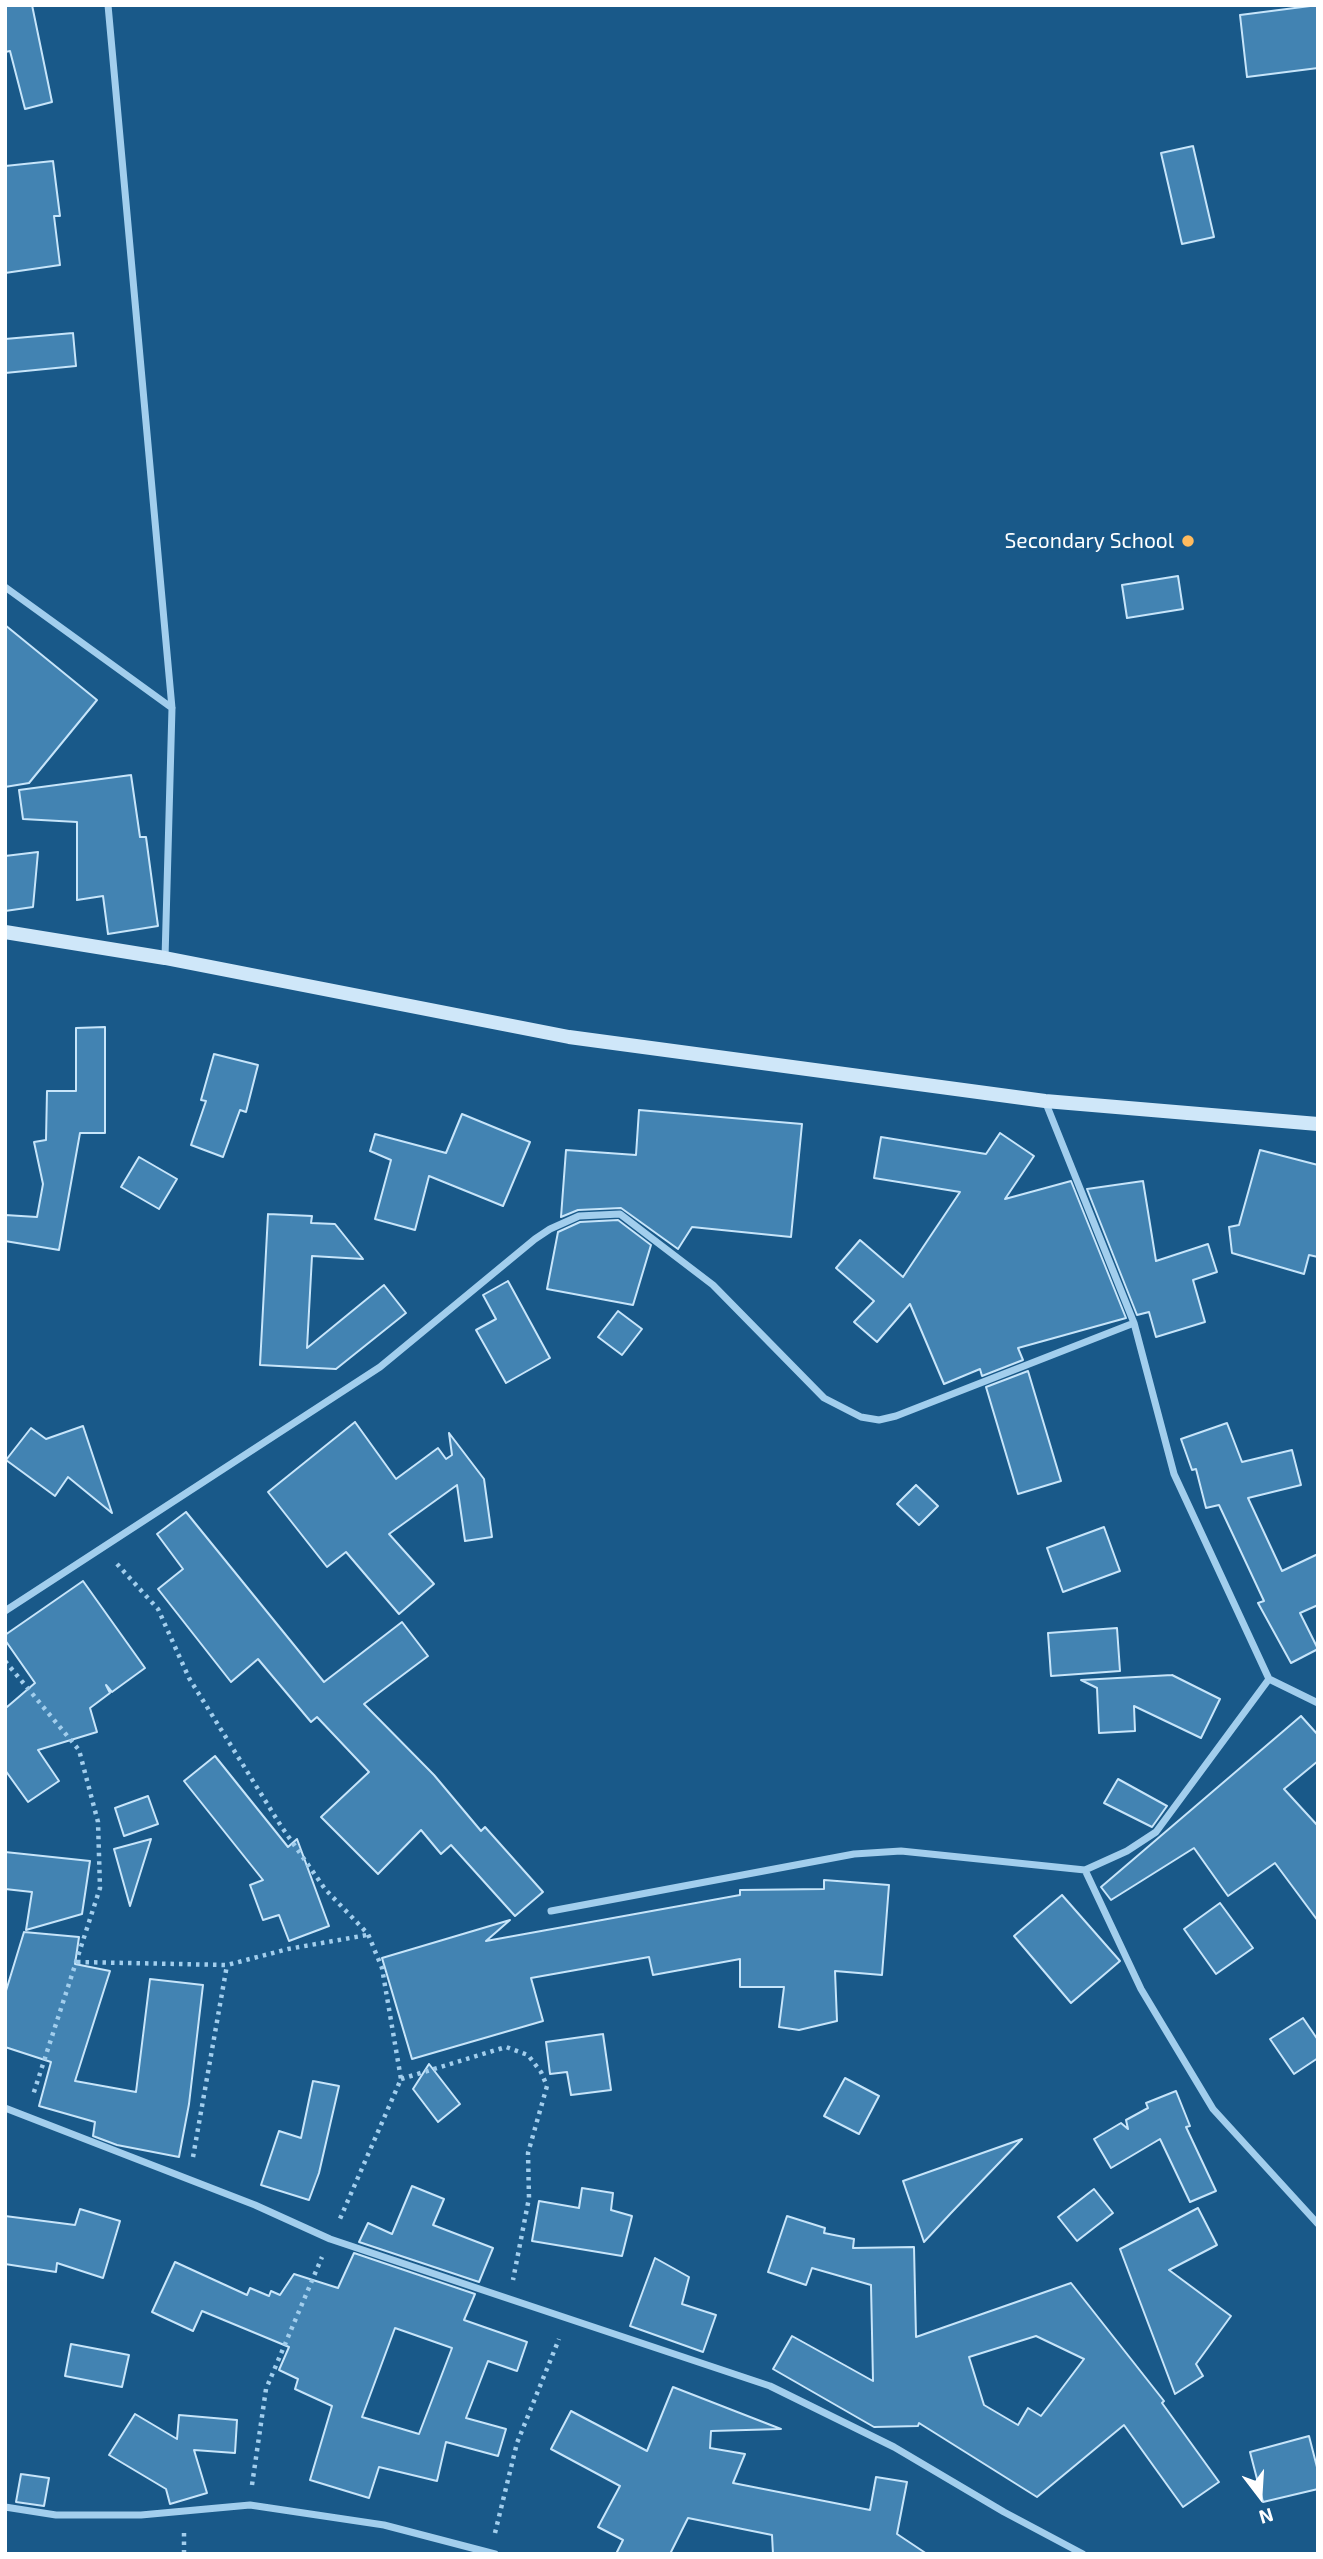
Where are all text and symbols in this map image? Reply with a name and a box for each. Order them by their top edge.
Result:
place label: Secondary School [1005,528,1174,554]
marker: Secondary School [1180,533,1196,549]
north arrow [1225,2461,1295,2531]
text: N [1256,2504,1276,2530]

